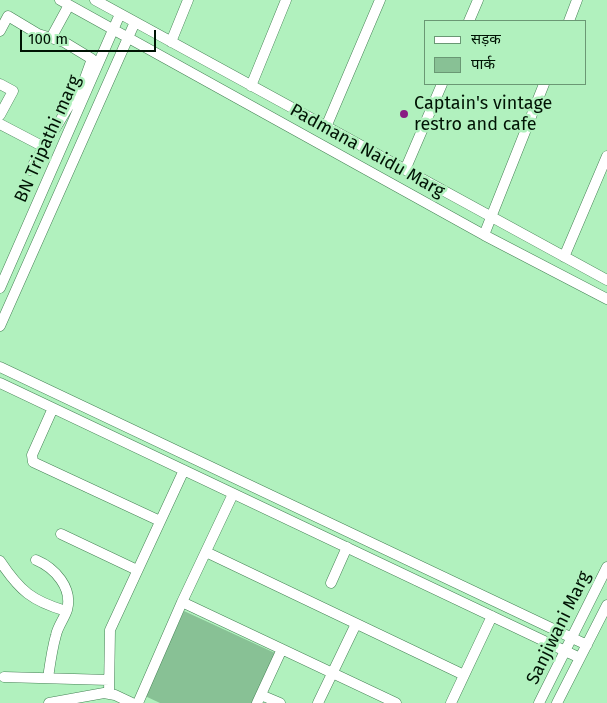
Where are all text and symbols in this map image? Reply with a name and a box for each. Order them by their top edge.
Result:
scale bar [22,20,159,52]
legend [424,20,587,85]
text: 100 m [28,30,68,48]
text: सड़क [471,30,501,48]
text: पार्क [471,55,495,73]
street label: BN Tripathi marg [10,72,86,206]
place label: Captain's vintage restro and cafe [414,93,552,136]
street label: Padmana Naidu Marg [286,100,448,202]
marker: Captain's vintage restro and cafe [398,108,410,120]
street label: Sanjiwani Marg [522,568,596,688]

